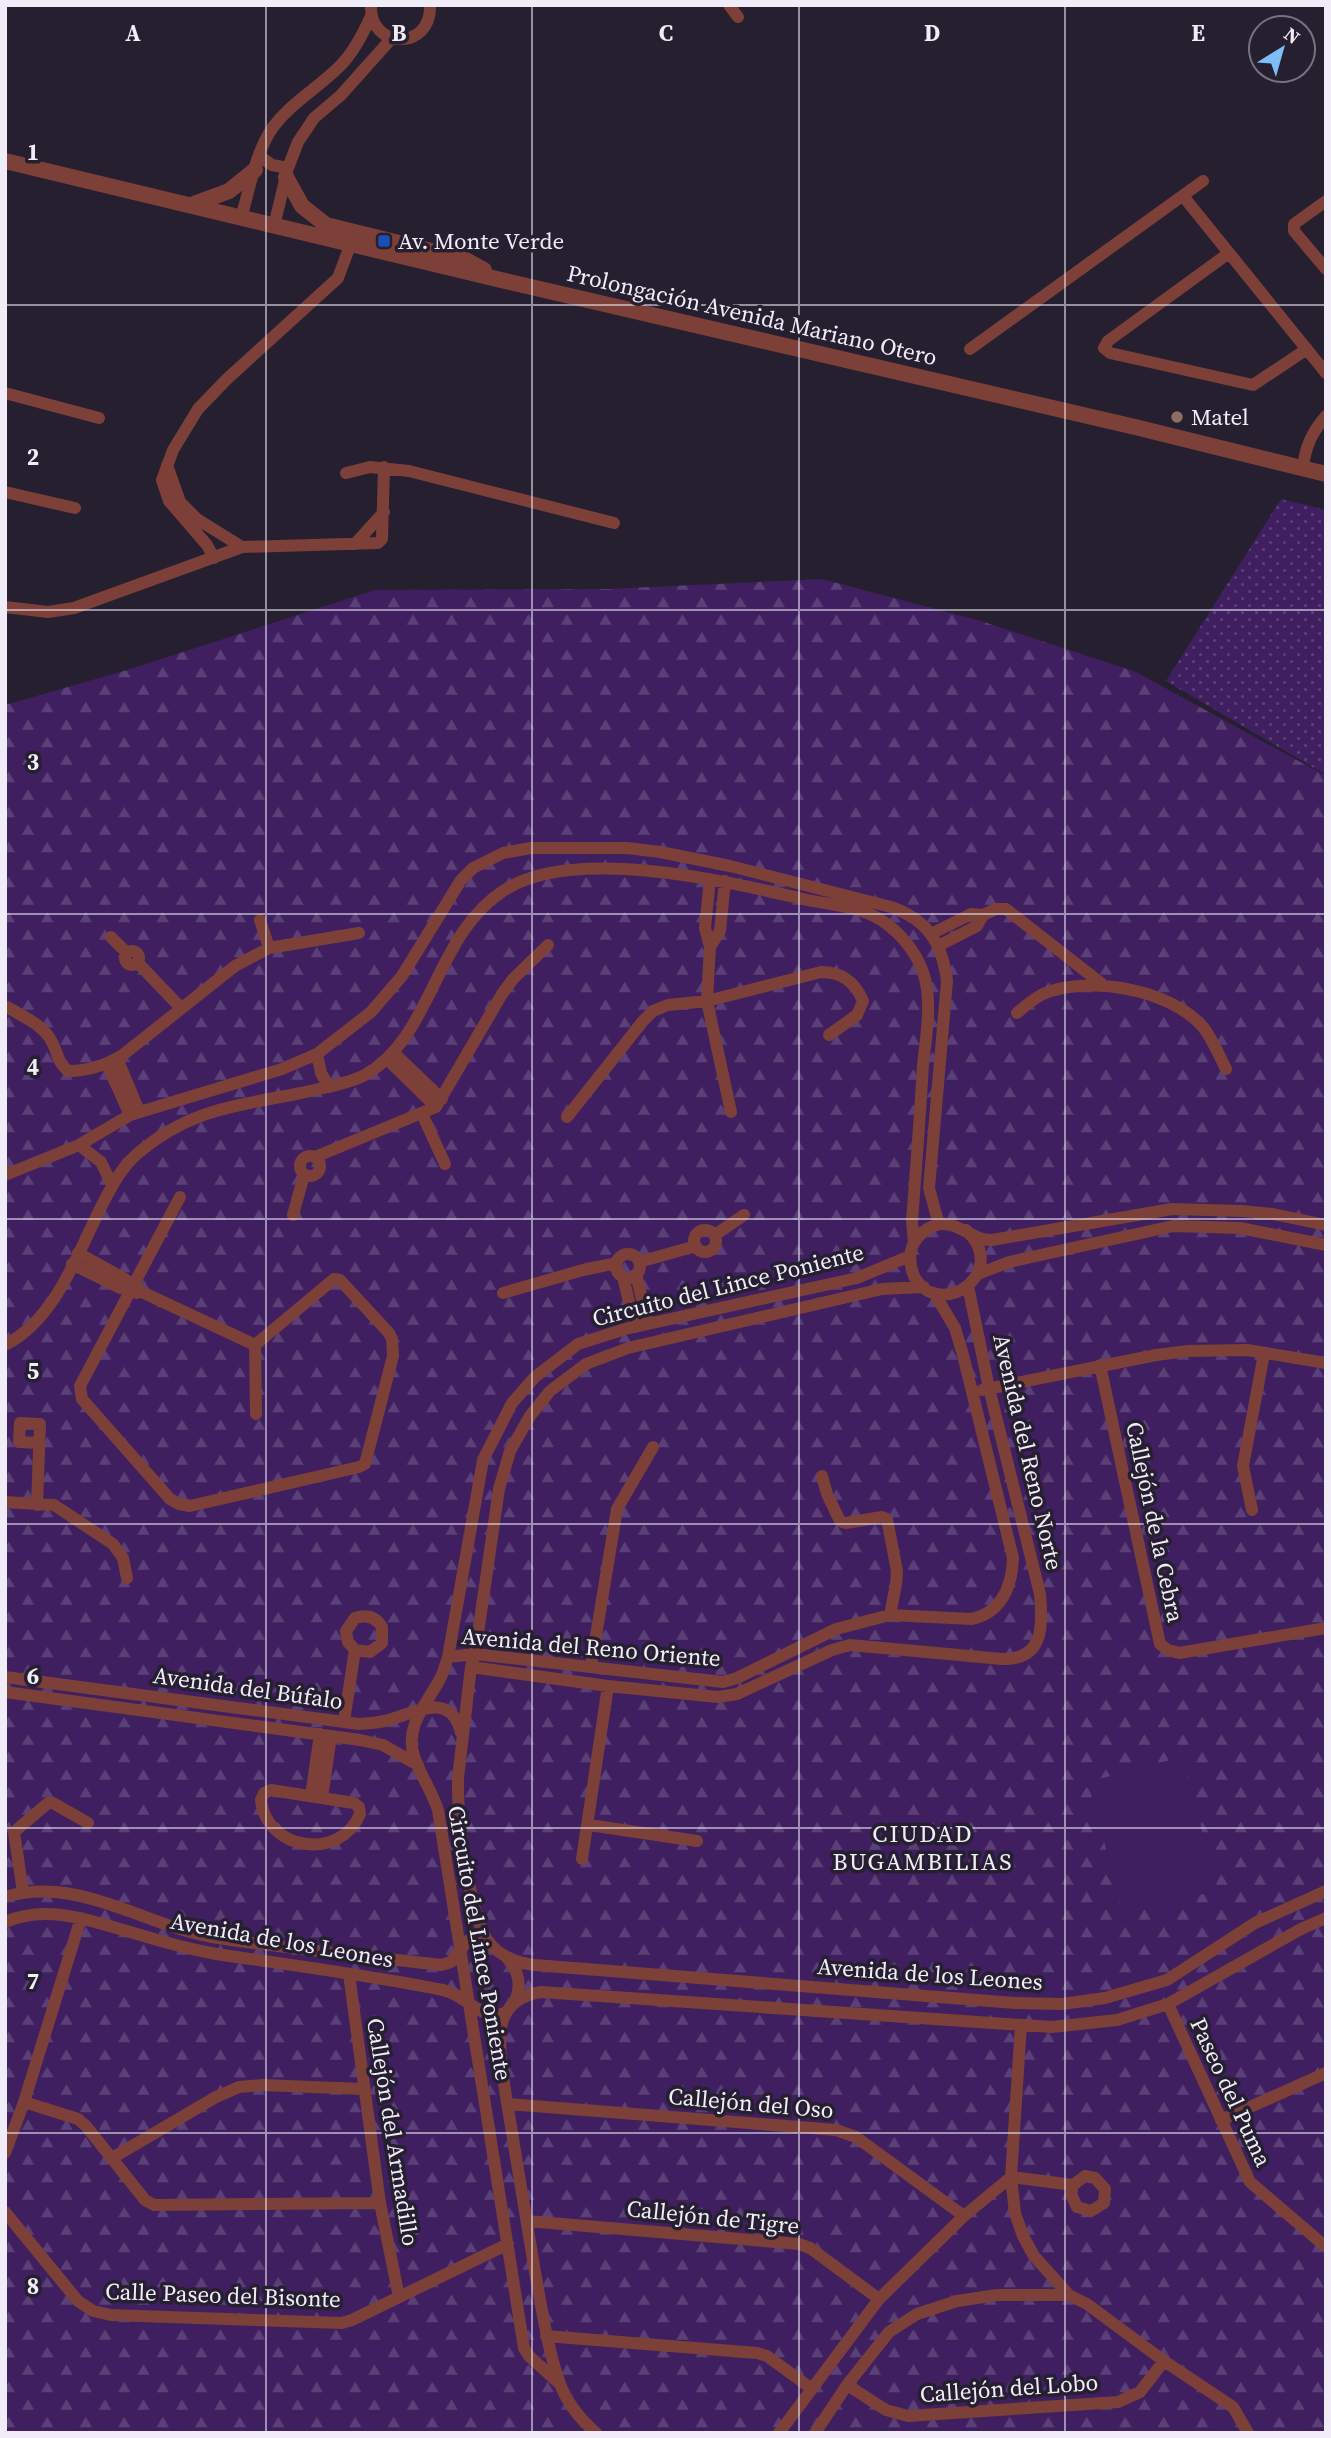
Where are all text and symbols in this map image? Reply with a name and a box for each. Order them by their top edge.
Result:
north arrow [1247,14,1317,84]
text: A [125,17,141,49]
text: B [392,17,407,49]
text: C [659,17,673,49]
text: D [924,17,940,49]
text: E [1191,17,1205,49]
text: N [1279,21,1306,50]
text: 1 [27,136,39,168]
place label: Av. Monte Verde [398,225,564,257]
marker: Av. Monte Verde [376,233,392,249]
street label: Prolongación Avenida Mariano Otero [564,257,940,373]
place label: Matel [1191,401,1249,433]
marker: Matel [1169,409,1185,425]
text: 2 [27,441,39,473]
text: 3 [27,746,39,778]
text: 4 [27,1051,39,1083]
street label: Circuito del Lince Poniente [589,1236,867,1334]
street label: Avenida del Reno Norte [985,1331,1071,1573]
text: 5 [27,1355,39,1387]
street label: Callejón de la Cebra [1118,1419,1192,1625]
street label: Avenida del Reno Oriente [460,1620,722,1674]
street label: Avenida del Búfalo [151,1659,345,1717]
text: 6 [27,1660,39,1692]
street label: Circuito del Lince Poniente [440,1803,520,2083]
district label: CIUDAD BUGAMBILIAS [833,1817,1013,1878]
street label: Avenida de los Leones [168,1905,396,1975]
street label: Avenida de los Leones [816,1950,1044,1998]
text: 7 [27,1965,39,1997]
street label: Paseo del Puma [1182,2012,1280,2172]
street label: Callejón del Armadillo [359,2016,427,2248]
street label: Callejón del Oso [667,2080,835,2126]
street label: Callejón de Tigre [625,2192,801,2242]
text: 8 [27,2270,39,2302]
street label: Calle Paseo del Bisonte [105,2275,341,2315]
street label: Callejón del Lobo [919,2366,1099,2410]

